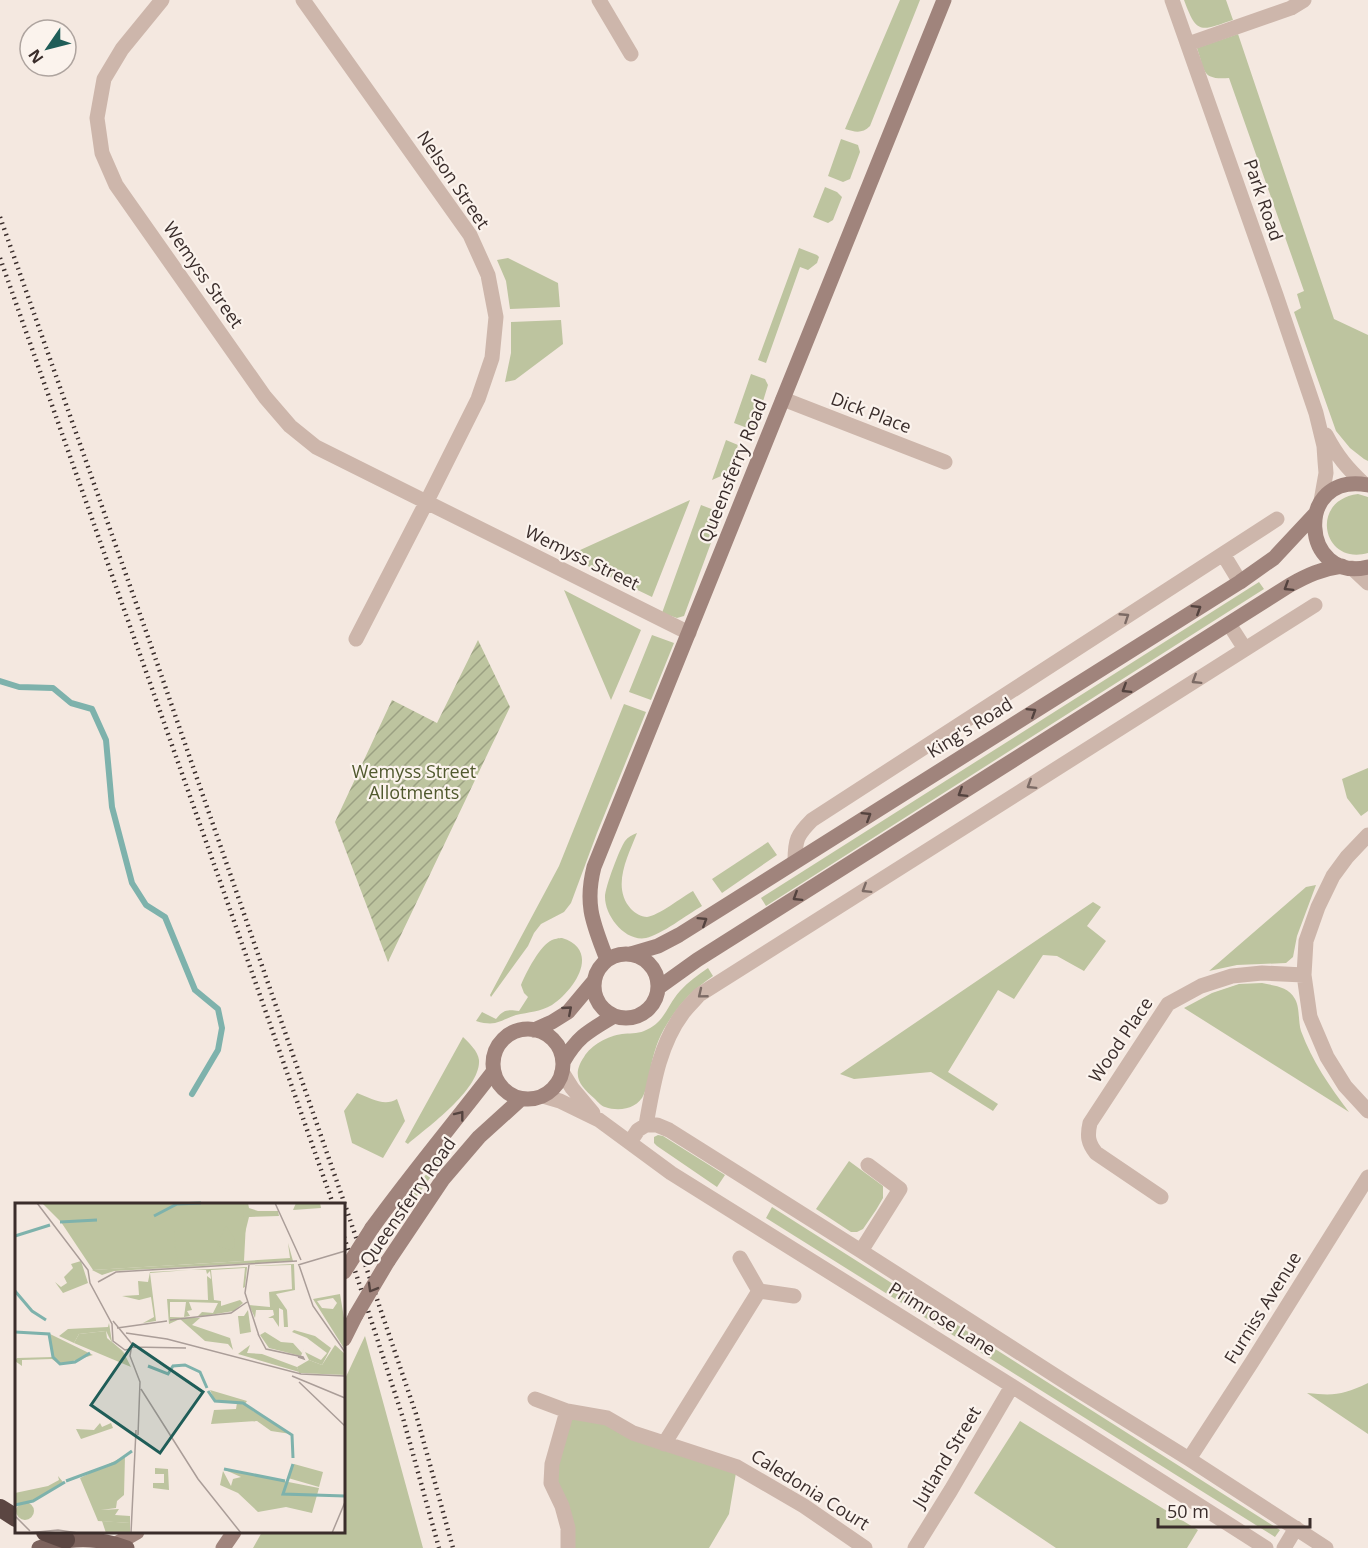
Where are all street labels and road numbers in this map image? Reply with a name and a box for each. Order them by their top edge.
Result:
street label: Nelson Street [412,126,496,233]
street label: Park Road [1239,155,1289,244]
street label: Wemyss Street [158,217,249,332]
street label: Dick Place [828,386,915,438]
street label: Queensferry Road [692,395,772,546]
street label: Wemyss Street [521,519,644,595]
street label: King's Road [922,691,1017,763]
street label: Wood Place [1083,992,1158,1087]
street label: Queensferry Road [354,1132,461,1271]
street label: Furniss Avenue [1218,1247,1306,1368]
street label: Primrose Lane [885,1276,1000,1361]
street label: Jutland Street [906,1402,986,1513]
street label: Caledonia Court [747,1443,874,1535]

